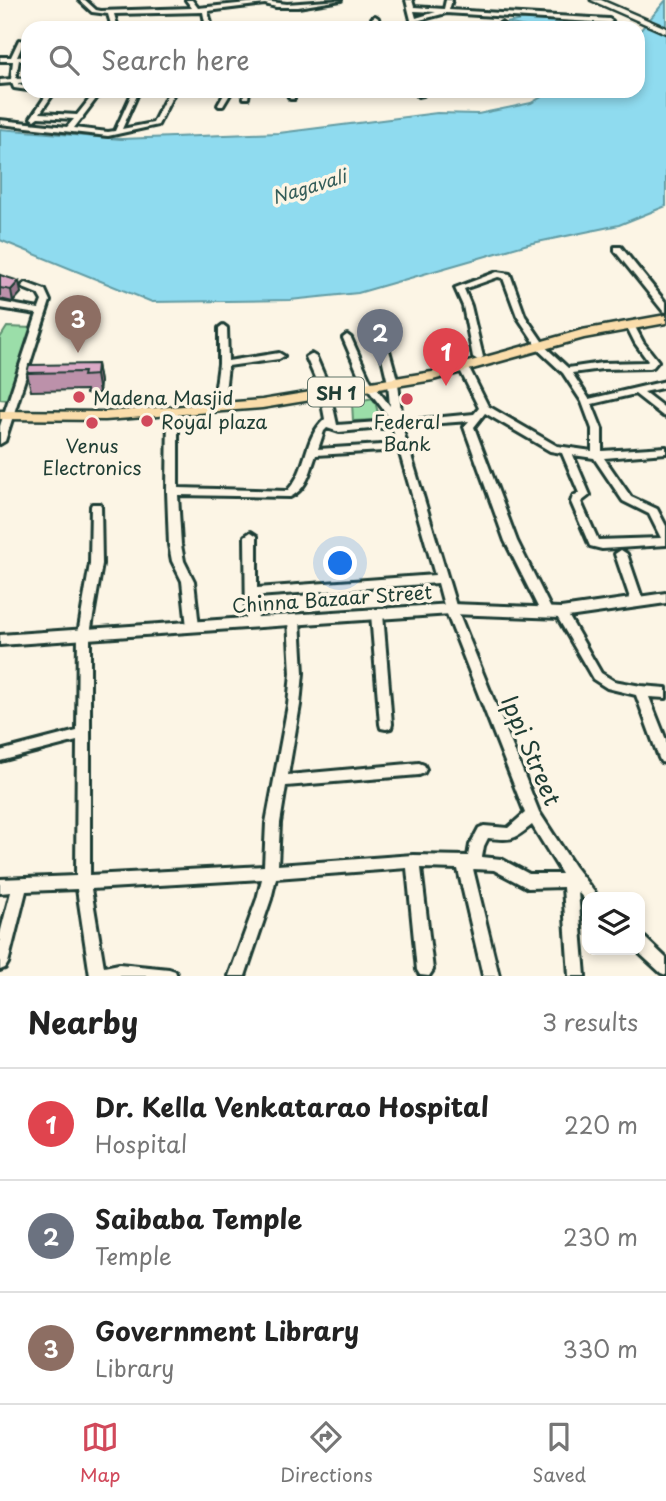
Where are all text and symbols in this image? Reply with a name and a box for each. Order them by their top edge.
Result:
search box [21,21,645,98]
text: Search here [101,40,250,79]
icon: search [45,41,83,79]
water label: Nagavali [269,161,352,210]
pin: 3 [55,295,101,353]
pin: 2 [357,309,403,367]
pin: 1 [423,328,469,386]
road number: SH 1 [308,378,364,406]
place label: Madena Masjid [93,383,234,411]
marker: Madena Masjid [71,389,87,405]
marker: Federal Bank [399,391,415,407]
place label: Royal plaza [161,407,267,435]
place label: Federal Bank [374,407,440,457]
marker: Royal plaza [139,413,155,429]
marker: Venus Electronics [84,415,100,431]
place label: Venus Electronics [43,431,142,481]
your location [323,546,357,580]
street label: Chinna Bazaar Street [231,577,433,619]
street label: Ippi Street [493,689,571,811]
map controls [582,892,645,955]
button: layers [582,892,645,955]
text: Nearby [28,999,138,1044]
text: 3 results [542,1004,638,1039]
text: Dr. Kella Venkatarao Hospital [95,1087,489,1126]
text: 1 [46,1107,57,1142]
text: 220 m [564,1107,638,1142]
text: Hospital [95,1126,187,1161]
text: Saibaba Temple [95,1199,302,1238]
text: 2 [43,1219,59,1254]
text: 230 m [563,1219,638,1254]
text: Temple [95,1238,172,1273]
text: Government Library [95,1311,359,1350]
text: 3 [43,1331,59,1366]
text: 330 m [562,1331,638,1366]
text: Library [95,1350,175,1385]
tab: Map [80,1418,120,1488]
tab: Directions [280,1418,373,1488]
tab: Saved [532,1418,586,1488]

